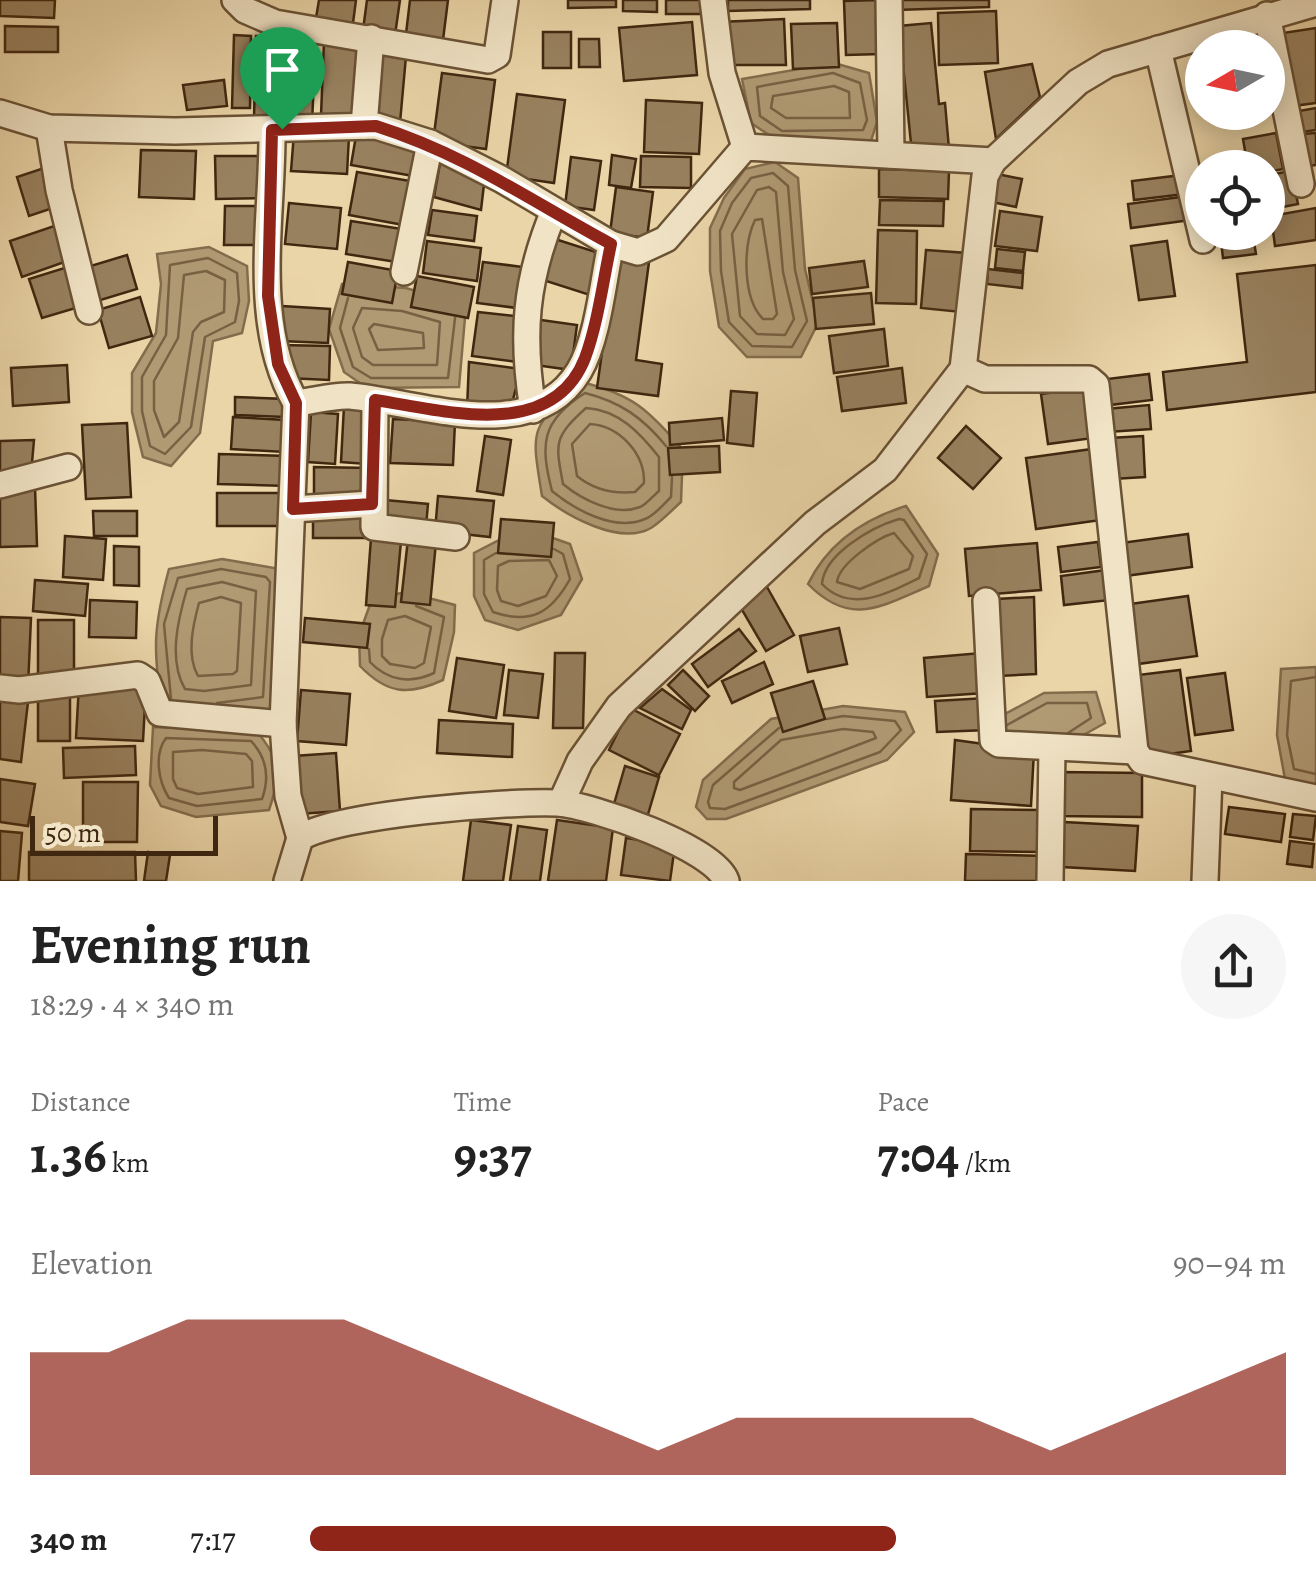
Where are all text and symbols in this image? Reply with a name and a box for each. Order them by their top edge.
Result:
pin [240,27,325,130]
north arrow [1185,30,1285,130]
map controls [1185,30,1285,250]
icon: arrive [255,42,310,97]
button: locate [1185,150,1285,250]
scale bar [30,811,218,856]
text: 50 m [45,814,101,852]
text: Evening run [30,907,311,982]
button: share [1181,914,1286,1019]
text: 18:29 · 4 × 340 m [30,982,234,1026]
text: Distance [30,1083,130,1121]
text: Time [454,1083,512,1121]
text: Pace [877,1083,929,1121]
text: 1.36 [30,1121,107,1189]
text: 9:37 [454,1121,532,1189]
text: 7:04 [877,1121,959,1189]
text: km [107,1144,149,1182]
text: /km [959,1144,1011,1182]
text: Elevation [30,1241,153,1285]
text: 90–94 m [1173,1241,1286,1285]
text: 340 m [30,1517,107,1561]
text: 7:17 [190,1517,235,1561]

